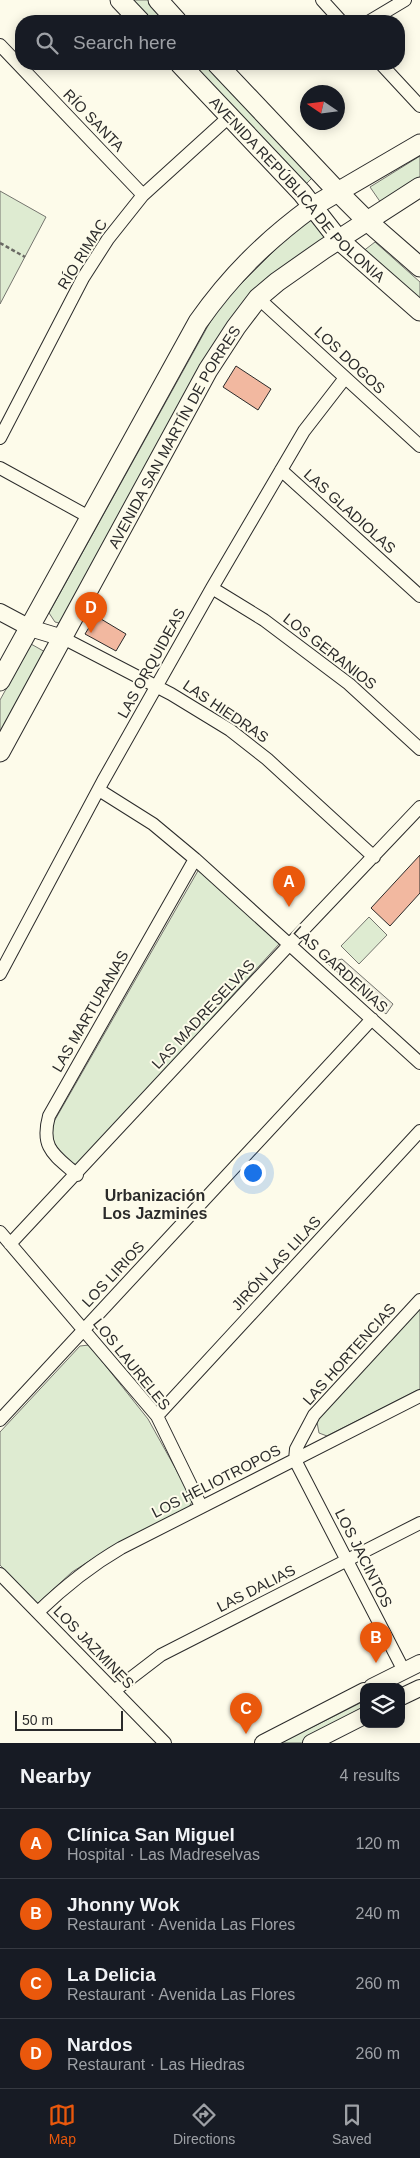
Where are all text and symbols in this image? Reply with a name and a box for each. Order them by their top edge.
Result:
search box [15,15,405,70]
icon: search [33,29,61,57]
text: Search here [73,32,177,53]
street label: RÍO SANTA [60,85,128,155]
north arrow [300,85,345,130]
street label: AVENIDA REPÚBLICA DE POLONIA [207,93,389,285]
street label: RÍO RIMAC [54,216,110,292]
street label: AVENIDA SAN MARTÍN DE PORRES [104,322,243,551]
street label: LOS DOGOS [311,323,389,397]
street label: LAS GLADIOLAS [301,465,399,557]
pin: D [75,592,107,633]
street label: LAS ORQUIDEAS [114,605,188,721]
street label: LOS GERANIOS [280,609,380,693]
street label: LAS HIEDRAS [180,676,272,746]
pin: A [273,866,305,907]
street label: LAS GARDENIAS [290,922,392,1016]
street label: LAS MARTURANAS [48,947,132,1075]
street label: LAS MADRESELVAS [148,956,258,1072]
your location [240,1160,266,1186]
district label: Urbanización Los Jazmines [103,1187,208,1222]
street label: JIRÓN LAS LILAS [228,1212,324,1314]
street label: LOS LIRIOS [78,1238,148,1310]
street label: LAS HORTENCIAS [299,1300,399,1408]
street label: LOS LAURELES [90,1315,174,1413]
street label: LOS HELIOTROPOS [149,1441,283,1521]
street label: LOS JACINTOS [332,1506,396,1610]
street label: LAS DALIAS [214,1561,298,1615]
street label: LOS JAZMINES [50,1602,138,1692]
pin: B [360,1622,392,1663]
map controls [360,1683,405,1728]
button: layers [360,1683,405,1728]
pin: C [230,1693,262,1734]
scale bar [15,1708,122,1731]
text: 50 m [22,1712,53,1728]
text: Nearby [20,1764,91,1787]
text: 4 results [340,1767,400,1784]
text: Clínica San Miguel [67,1824,235,1845]
text: A [30,1835,42,1852]
text: 120 m [356,1835,400,1852]
text: Hospital · Las Madreselvas [67,1846,260,1863]
text: Jhonny Wok [67,1894,180,1915]
text: B [30,1905,42,1922]
text: 240 m [356,1905,400,1922]
text: Restaurant · Avenida Las Flores [67,1916,295,1933]
text: La Delicia [67,1964,156,1985]
text: C [30,1975,42,1992]
text: 260 m [356,1975,400,1992]
text: Restaurant · Avenida Las Flores [67,1986,295,2003]
text: Nardos [67,2034,132,2055]
text: D [30,2045,42,2062]
text: 260 m [356,2045,400,2062]
text: Restaurant · Las Hiedras [67,2056,245,2073]
tab: Map [48,2101,76,2147]
tab: Directions [173,2101,235,2147]
tab: Saved [332,2101,372,2147]

